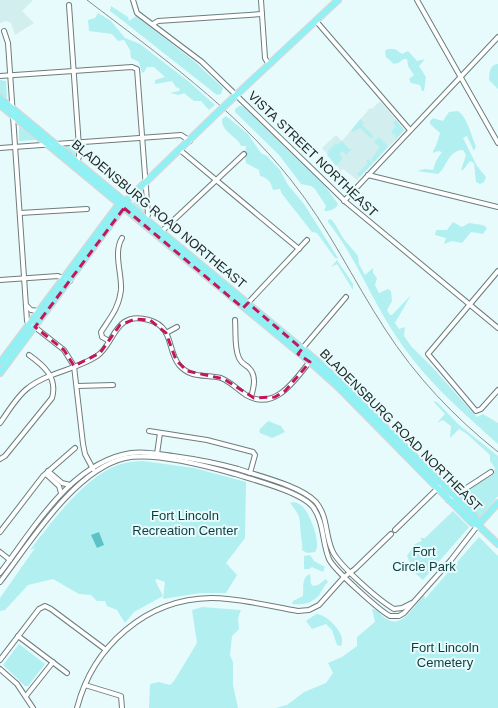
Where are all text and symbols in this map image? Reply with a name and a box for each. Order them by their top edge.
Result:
street label: VISTA STREET NORTHEAST [245,88,381,220]
street label: BLADENSBURG ROAD NORTHEAST [69,137,249,291]
street label: BLADENSBURG ROAD NORTHEAST [317,346,485,514]
park label: Fort Lincoln Recreation Center [132,508,238,538]
park label: Fort Circle Park [392,544,456,574]
park label: Fort Lincoln Cemetery [411,640,479,670]

